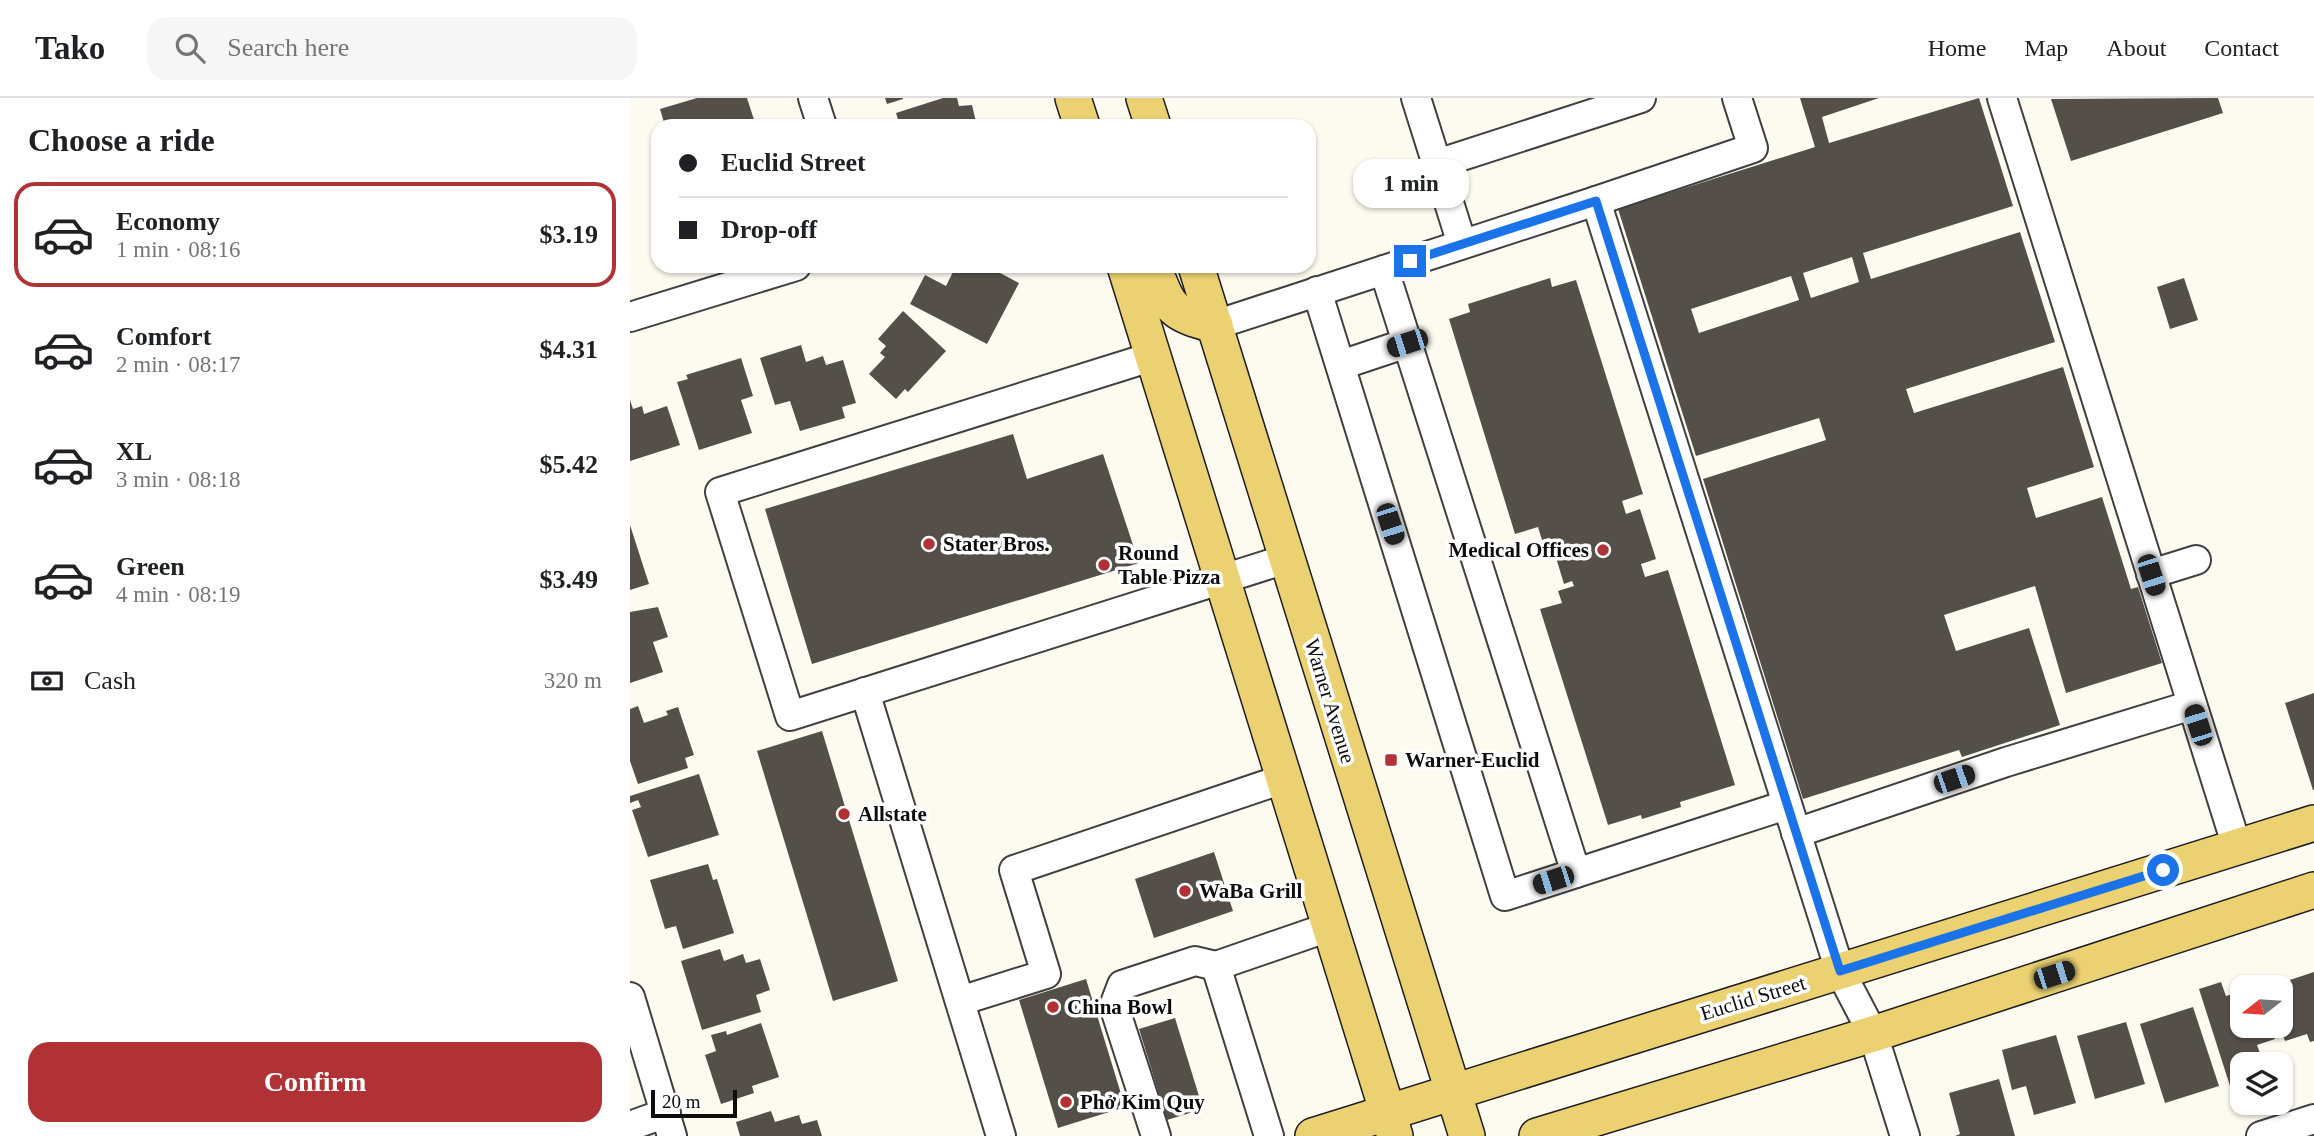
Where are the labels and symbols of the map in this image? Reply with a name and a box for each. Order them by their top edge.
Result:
callout: 1 min [1352,159,1468,208]
route end [1394,245,1426,277]
car [1384,327,1431,359]
car [1374,501,1407,547]
place label: Stater Bros. [943,532,1050,556]
marker: Stater Bros. [921,536,937,552]
place label: Medical Offices [1448,538,1589,562]
place label: Round Table Pizza [1118,541,1221,589]
marker: Medical Offices [1595,542,1611,558]
car [2135,552,2168,598]
marker: Round Table Pizza [1096,557,1112,573]
street label: Warner Avenue [1300,636,1360,766]
car [2182,702,2215,748]
place label: Warner-Euclid [1405,748,1540,772]
marker: Warner-Euclid [1383,752,1399,768]
car [1931,762,1978,796]
place label: Allstate [858,802,927,826]
marker: Allstate [836,806,852,822]
route start [2147,854,2179,886]
car [1530,864,1577,896]
place label: WaBa Grill [1199,879,1302,903]
marker: WaBa Grill [1177,883,1193,899]
car [2031,959,2078,991]
street label: Euclid Street [1697,971,1809,1025]
north arrow [2230,975,2292,1038]
place label: China Bowl [1067,995,1173,1019]
marker: China Bowl [1045,999,1061,1015]
scale bar [651,1087,737,1119]
place label: Phở Kim Quy [1080,1090,1205,1114]
marker: Phở Kim Quy [1058,1094,1074,1110]

